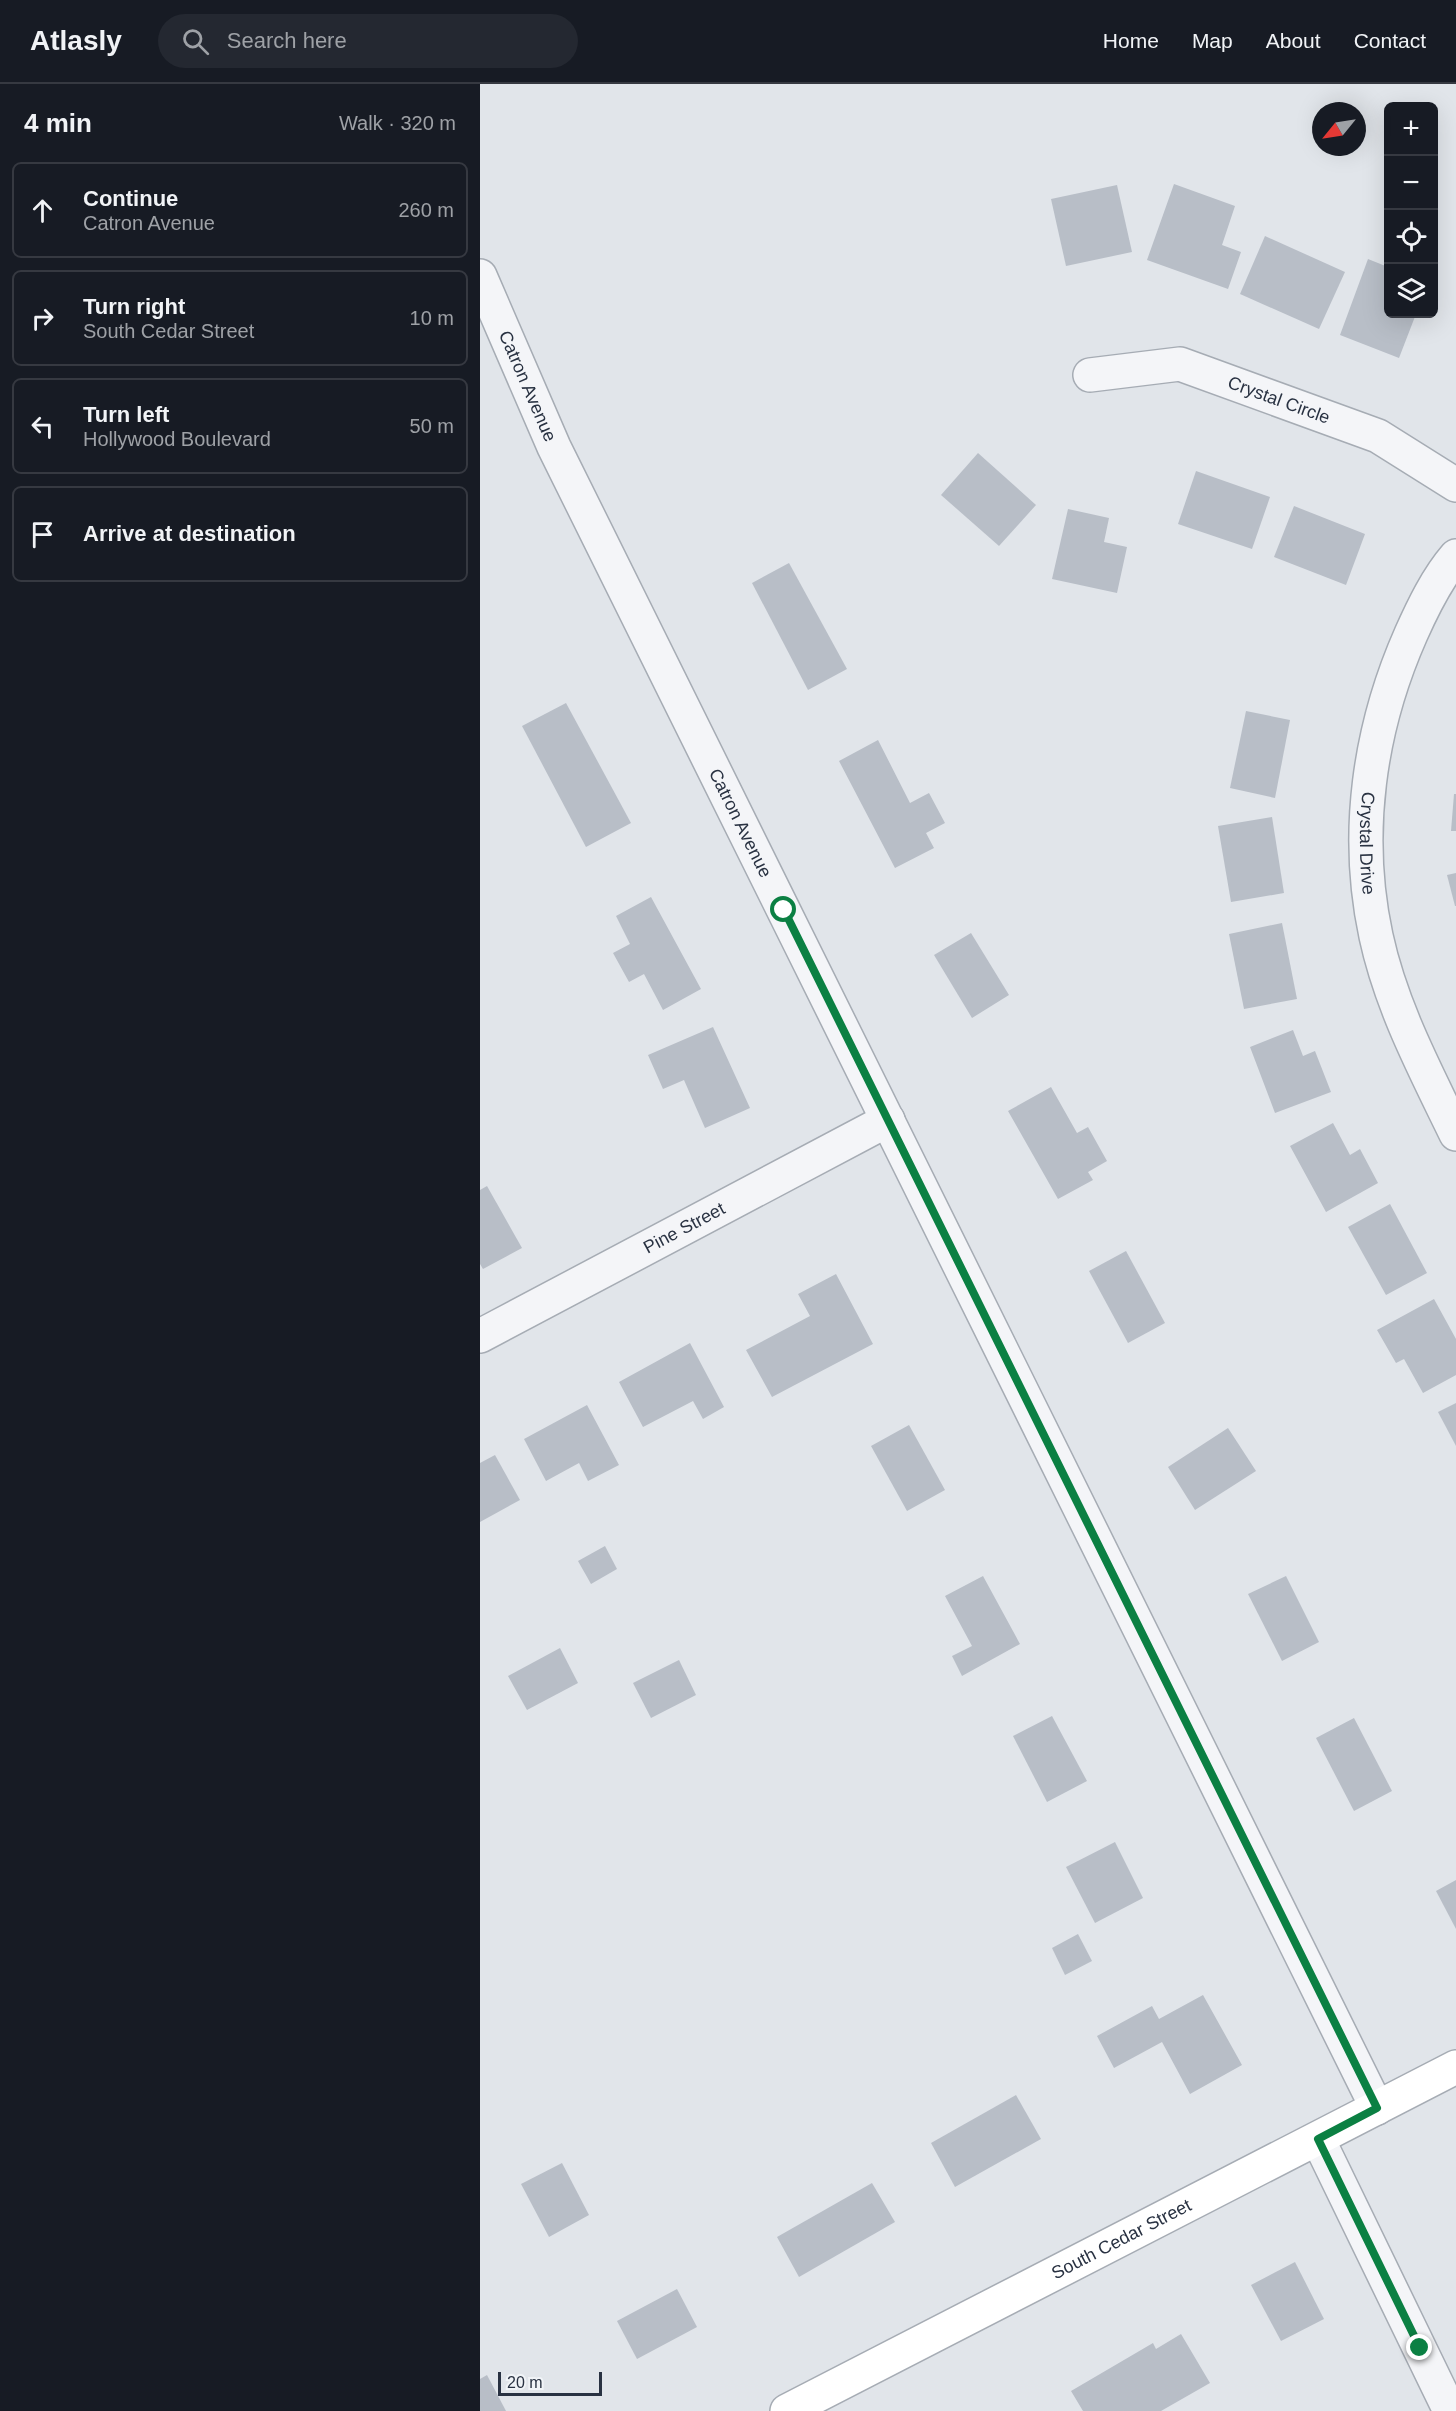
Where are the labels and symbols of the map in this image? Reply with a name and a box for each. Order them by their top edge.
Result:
north arrow [1312,102,1366,156]
street label: Catron Avenue [495,328,560,445]
street label: Crystal Circle [1225,372,1333,428]
street label: Catron Avenue [705,765,776,881]
street label: Crystal Drive [1356,791,1379,896]
route start [770,896,796,922]
street label: Pine Street [640,1198,728,1258]
street label: South Cedar Street [1048,2195,1195,2283]
route end [1406,2334,1432,2360]
scale bar [498,2369,602,2396]

